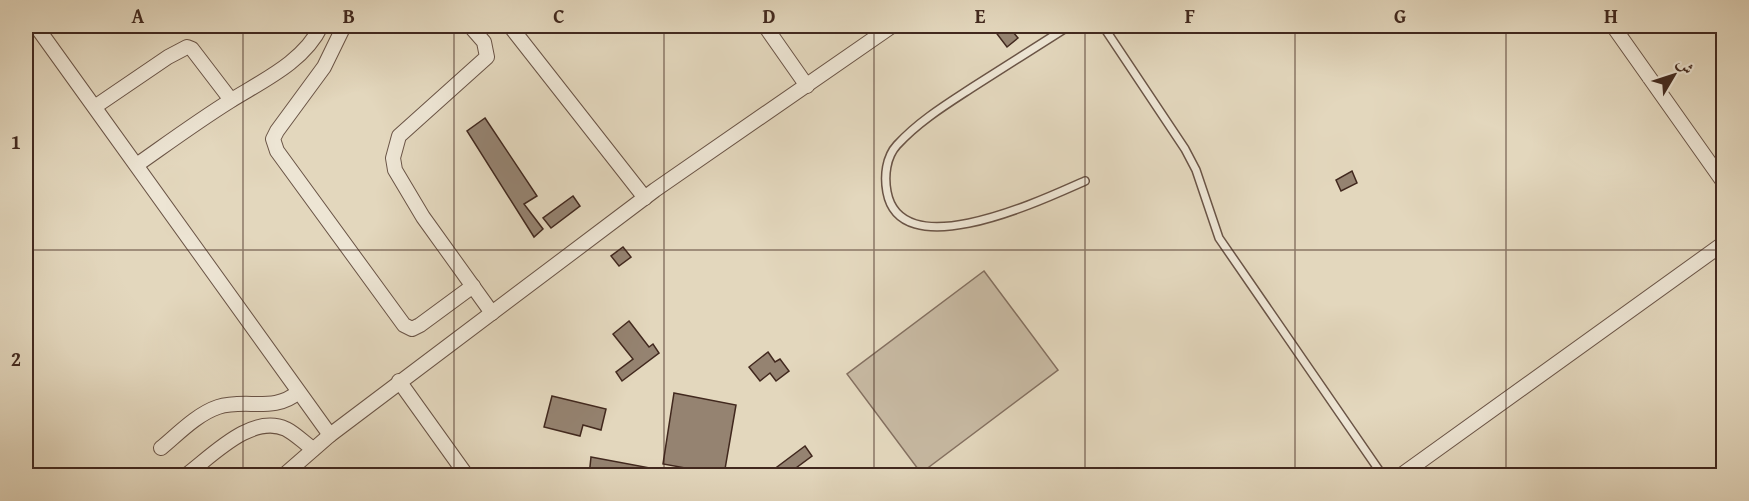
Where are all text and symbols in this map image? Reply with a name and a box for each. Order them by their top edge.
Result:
text: A [132,1,145,30]
text: B [343,1,355,30]
text: C [553,1,565,30]
text: D [762,1,776,30]
text: E [975,1,986,30]
text: F [1185,1,1195,30]
text: G [1394,1,1406,30]
text: H [1604,1,1618,30]
north arrow [1644,45,1704,105]
text: ش [1671,52,1700,79]
text: 1 [11,127,21,156]
text: 2 [11,344,21,373]

